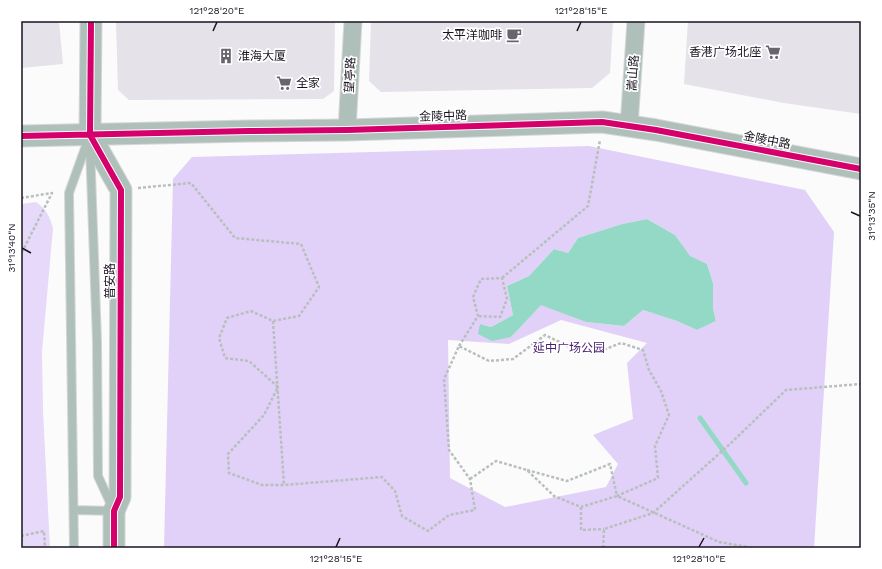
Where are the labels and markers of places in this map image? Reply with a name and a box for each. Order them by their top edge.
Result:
cafe icon: 太平洋咖啡 [505,26,523,44]
place label: 太平洋咖啡 [442,28,502,42]
supermarket icon: 香港广场北座 [764,43,782,61]
place label: 香港广场北座 [689,45,761,59]
building icon: 淮海大厦 [217,47,235,65]
place label: 淮海大厦 [238,49,286,63]
supermarket icon: 全家 [275,74,293,92]
place label: 全家 [296,76,320,90]

